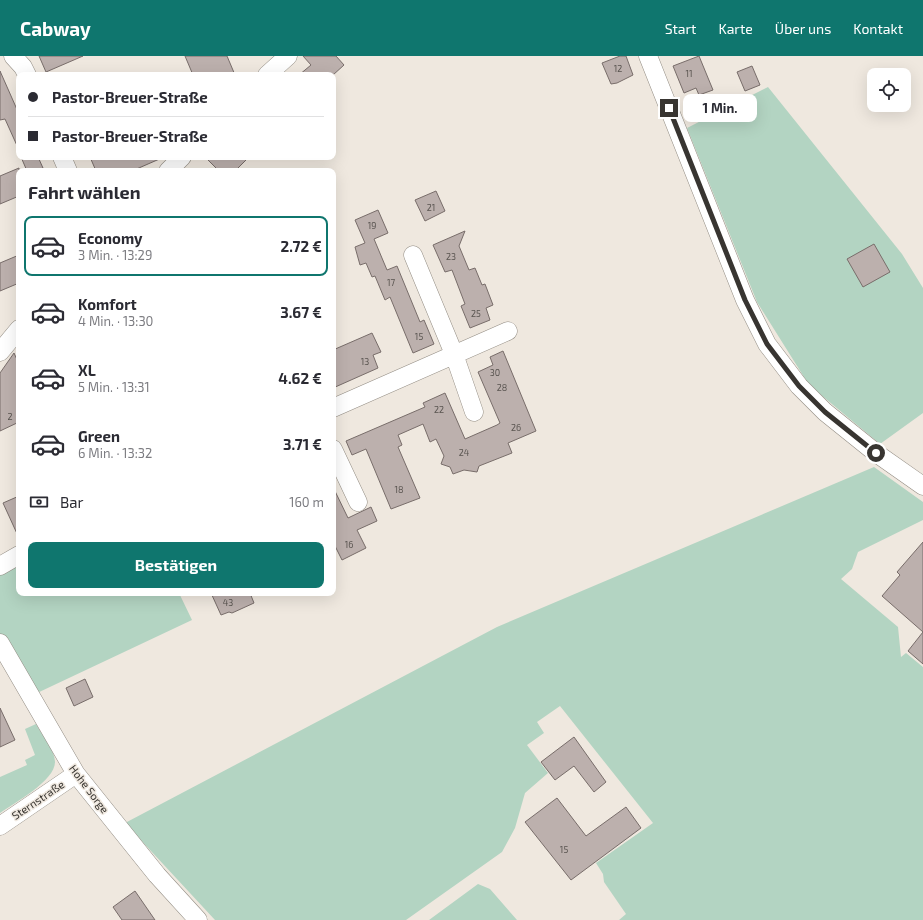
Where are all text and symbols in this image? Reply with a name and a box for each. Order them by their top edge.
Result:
text: Cabway [20,17,91,40]
text: Start [665,20,696,37]
text: Karte [718,20,753,37]
text: Über uns [775,20,831,37]
text: Kontakt [853,20,903,37]
house number: 12 [614,63,622,74]
house number: 11 [685,68,693,79]
map controls [867,68,911,112]
button: locate [867,68,911,112]
text: Pastor-Breuer-Straße [52,88,208,106]
callout: 1 Min. [683,94,757,122]
route end [660,99,678,117]
text: 1 Min. [703,100,737,116]
text: Pastor-Breuer-Straße [52,127,208,145]
text: Fahrt wählen [28,181,141,203]
house number: 21 [427,202,435,213]
house number: 19 [368,220,376,231]
icon: car [30,228,66,264]
text: Economy [78,229,143,247]
text: 2.72 € [281,237,322,255]
text: 3 Min. · 13:29 [78,247,152,263]
house number: 23 [446,251,456,262]
house number: 17 [387,277,395,288]
icon: car [30,294,66,330]
text: Komfort [78,295,137,313]
text: 3.67 € [280,303,322,321]
house number: 25 [471,308,481,319]
text: 4 Min. · 13:30 [78,313,153,329]
house number: 15 [415,331,423,342]
house number: 13 [361,356,369,367]
icon: car [30,360,66,396]
text: XL [78,361,96,379]
house number: 30 [490,367,500,378]
text: 4.62 € [278,369,322,387]
text: 5 Min. · 13:31 [78,379,150,395]
house number: 28 [497,382,507,393]
house number: 22 [434,404,444,415]
house number: 2 [7,411,13,422]
house number: 26 [511,422,521,433]
icon: car [30,426,66,462]
text: Green [78,427,120,445]
text: 3.71 € [283,435,322,453]
route start [867,444,885,462]
text: 6 Min. · 13:32 [78,445,152,461]
house number: 24 [459,447,470,458]
house number: 18 [394,484,404,495]
icon: cash [28,491,50,513]
text: Bar [60,493,84,511]
text: 160 m [289,494,324,510]
house number: 16 [345,539,353,550]
button: Bestätigen [28,542,324,588]
house number: 43 [223,597,233,608]
street label: Hohe Sorge [67,762,112,815]
street label: Sternstraße [9,777,67,822]
house number: 15 [560,844,568,855]

